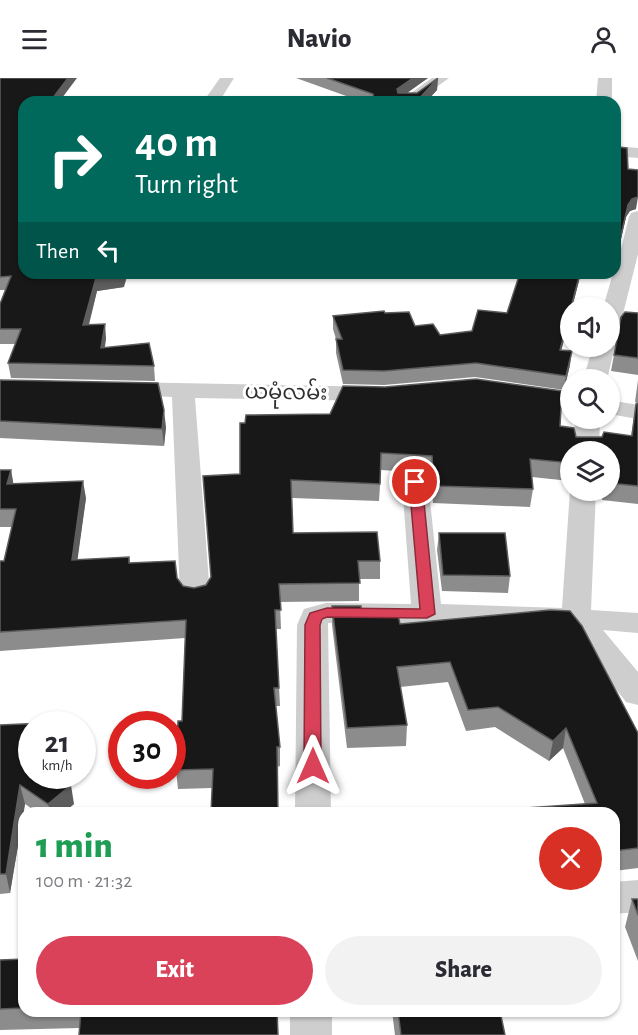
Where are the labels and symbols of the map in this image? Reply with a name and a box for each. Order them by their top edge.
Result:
street label: ယမုံလမ်း [244,375,328,410]
pin [389,456,440,507]
speed limit sign: 30 [108,711,186,789]
position arrow [281,734,345,798]

